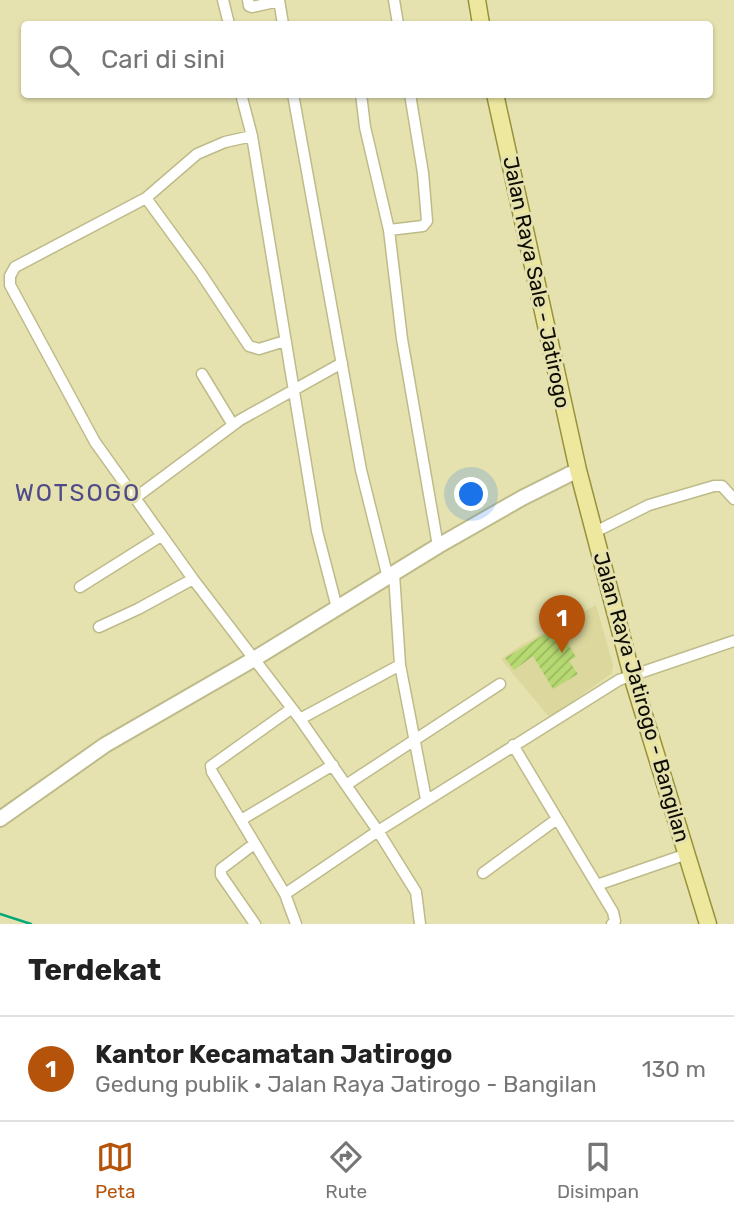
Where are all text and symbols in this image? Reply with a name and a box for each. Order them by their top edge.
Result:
search box [21,21,713,98]
icon: search [45,41,83,79]
text: Cari di sini [101,44,225,75]
street label: Jalan Raya Sale - Jatirogo [498,154,576,410]
your location [454,477,488,511]
district label: WOTSOGO [15,479,141,507]
street label: Jalan Raya Jatirogo - Bangilan [589,549,695,845]
pin: 1 [539,595,585,653]
text: Terdekat [28,952,161,988]
text: Kantor Kecamatan Jatirogo [95,1039,452,1070]
text: 1 [45,1055,57,1083]
text: 130 m [642,1055,706,1083]
text: Gedung publik · Jalan Raya Jatirogo - Bangilan [95,1070,597,1098]
tab: Peta [95,1138,135,1203]
tab: Rute [325,1138,367,1203]
tab: Disimpan [557,1138,639,1203]

